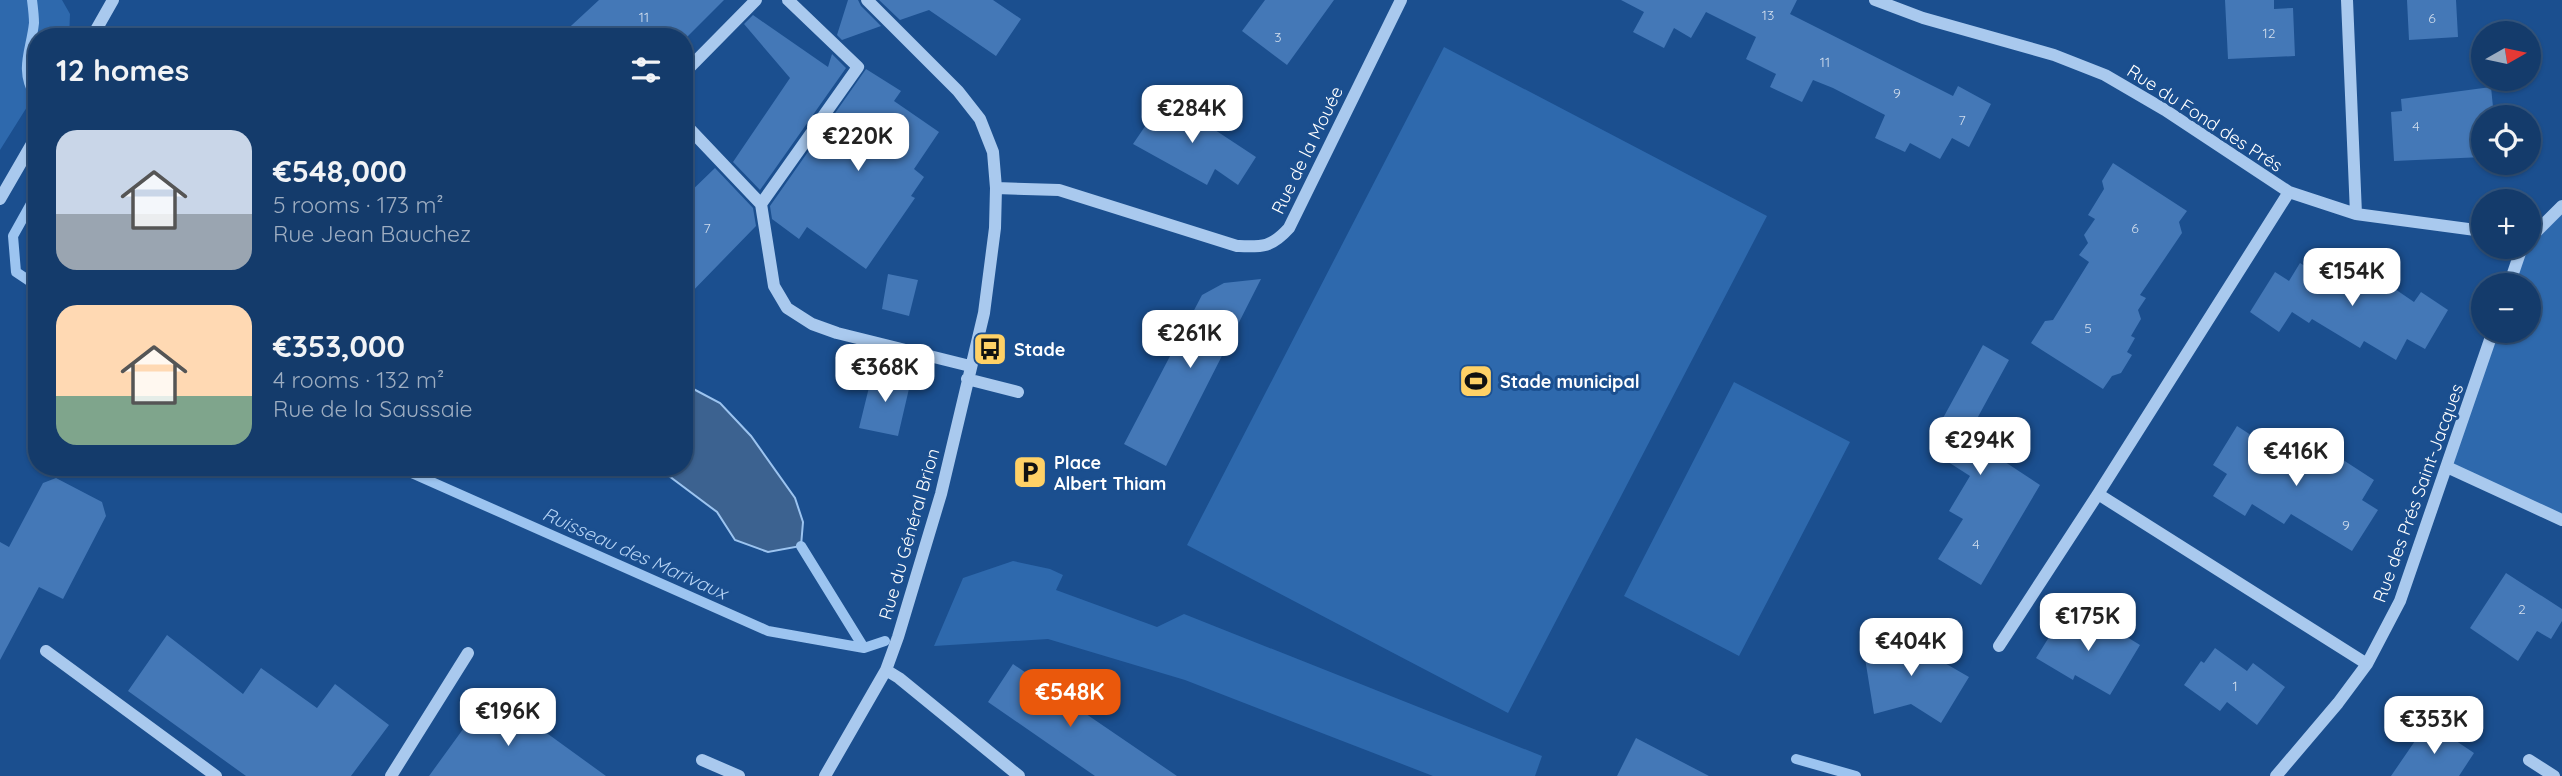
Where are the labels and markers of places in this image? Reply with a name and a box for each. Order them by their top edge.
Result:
pin: €284K [1143,86,1241,145]
pin: €220K [809,114,907,173]
pin: €154K [2303,248,2401,308]
pin: €261K [1141,310,1239,370]
bus stop icon: Stade [971,330,1009,368]
place label: Stade [1014,338,1065,361]
pin: €368K [836,344,934,404]
sports icon: Stade municipal [1457,362,1495,400]
place label: Stade municipal [1500,370,1640,393]
pin: €294K [1931,418,2029,477]
pin: €416K [2247,428,2345,488]
place label: Place Albert Thiam [1054,451,1166,495]
parking icon: Place Albert Thiam [1011,453,1049,491]
pin: €175K [2039,594,2137,653]
pin: €404K [1862,618,1960,678]
pin: €548K [1021,670,1119,729]
pin: €196K [459,688,557,748]
pin: €353K [2385,696,2483,756]

